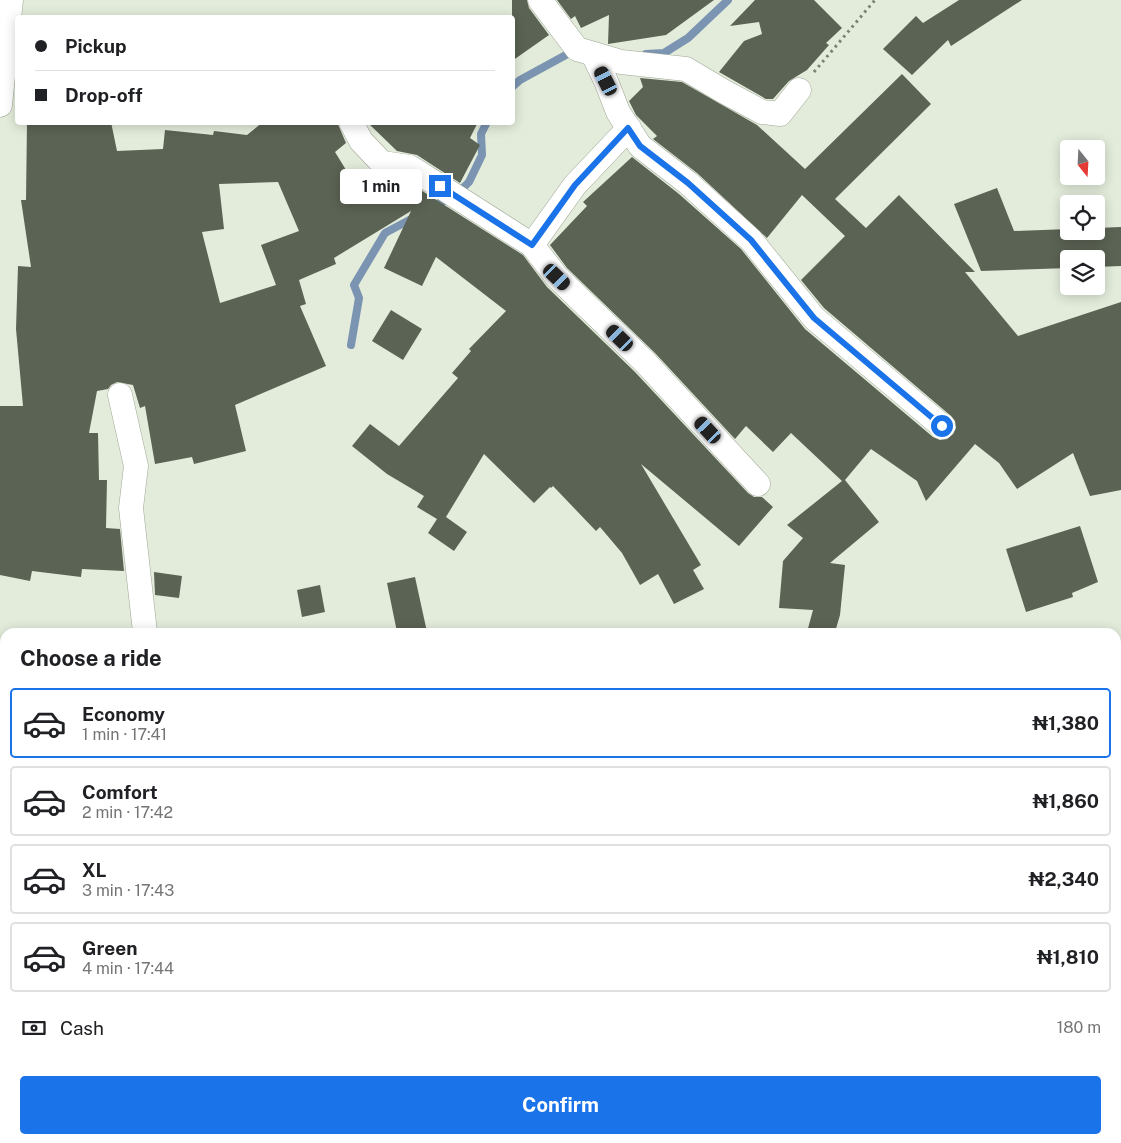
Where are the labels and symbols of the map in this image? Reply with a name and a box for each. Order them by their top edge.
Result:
car [592,64,619,98]
north arrow [1060,140,1105,185]
callout: 1 min [340,168,422,204]
route end [429,175,451,197]
car [540,261,573,293]
car [603,322,636,354]
car [692,414,723,446]
route start [931,415,953,437]

